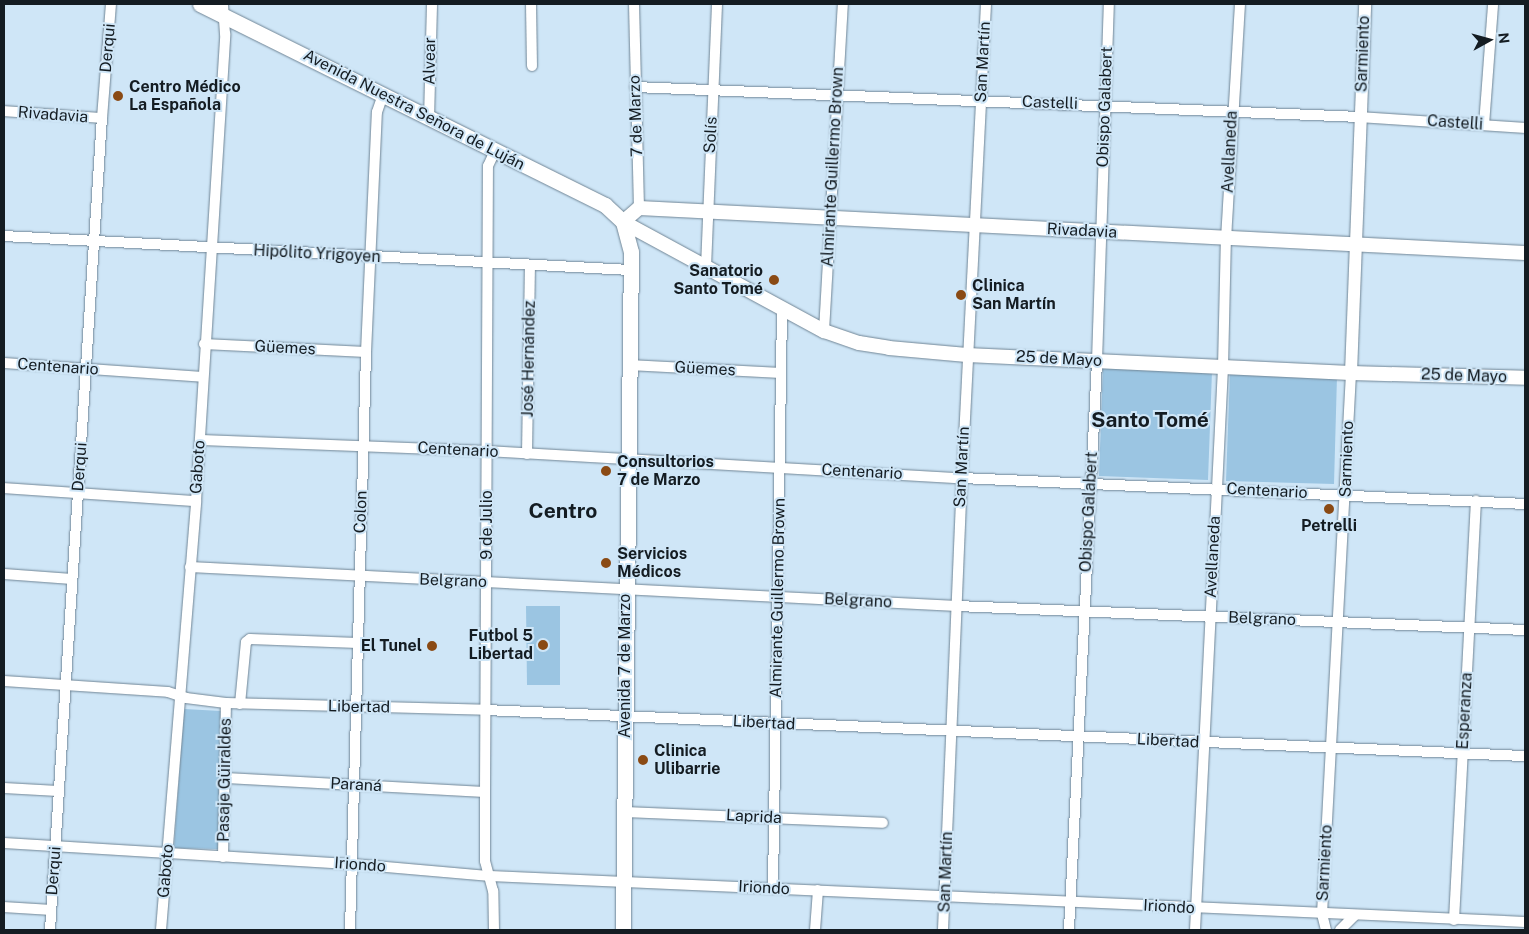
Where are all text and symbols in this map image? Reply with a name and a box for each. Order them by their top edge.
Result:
street label: Sarmiento [1352,15,1374,93]
north arrow [1464,15,1514,65]
street label: San Martín [971,21,995,103]
street label: Derqui [96,23,120,73]
text: N [1495,32,1512,45]
street label: Alvear [420,37,440,85]
street label: Avenida Nuestra Señora de Luján [300,46,528,174]
street label: Obispo Galabert [1093,46,1117,168]
street label: Almirante Guillermo Brown [818,66,848,268]
street label: 7 de Marzo [625,75,647,157]
place label: Centro Médico La Española [129,77,241,115]
marker: Centro Médico La Española [111,89,125,103]
street label: Castelli [1022,92,1078,114]
street label: Rivadavia [17,103,89,127]
street label: Avellaneda [1218,110,1242,194]
street label: Castelli [1426,111,1484,135]
street label: Solís [700,116,722,154]
street label: Rivadavia [1046,220,1118,242]
street label: Hipólito Yrigoyen [253,241,381,267]
place label: Sanatorio Santo Tomé [673,261,763,299]
marker: Sanatorio Santo Tomé [767,273,781,287]
place label: Clinica San Martín [972,276,1056,314]
marker: Clinica San Martín [954,288,968,302]
street label: José Hernández [518,300,540,418]
street label: Güemes [254,337,316,359]
street label: 25 de Mayo [1015,347,1103,371]
street label: Centenario [17,355,99,379]
street label: Güemes [674,358,736,380]
street label: 25 de Mayo [1421,365,1507,387]
district label: Santo Tomé [1091,407,1209,433]
street label: Sarmiento [1336,420,1358,498]
street label: San Martín [950,426,974,508]
street label: Centenario [417,438,499,462]
street label: Gaboto [187,439,209,495]
street label: Derqui [69,442,91,492]
street label: Obispo Galabert [1076,451,1102,573]
place label: Consultorios 7 de Marzo [617,452,714,490]
street label: Centenario [821,460,903,484]
marker: Consultorios 7 de Marzo [599,464,613,478]
street label: Centenario [1226,479,1308,503]
street label: Colon [351,490,371,534]
street label: 9 de Julio [477,490,497,560]
district label: Centro [529,498,597,524]
street label: Almirante Guillermo Brown [767,498,789,698]
marker: Petrelli [1323,503,1335,515]
street label: Avellaneda [1201,515,1225,599]
place label: Petrelli [1301,516,1357,536]
place label: Servicios Médicos [617,544,687,582]
marker: Servicios Médicos [599,556,613,570]
street label: Belgrano [419,570,487,592]
street label: Belgrano [824,590,892,612]
street label: Avenida 7 de Marzo [615,594,635,738]
street label: Belgrano [1228,608,1296,630]
place label: Futbol 5 Libertad [469,626,533,664]
place label: El Tunel [361,636,422,656]
marker: Futbol 5 Libertad [537,639,549,651]
marker: El Tunel [426,640,438,652]
street label: Esperanza [1453,672,1477,750]
street label: Libertad [328,697,390,717]
street label: Libertad [732,712,796,734]
street label: Pasaje Güiraldes [214,718,236,842]
street label: Libertad [1136,730,1200,752]
place label: Clinica Ulibarrie [654,741,721,779]
marker: Clinica Ulibarrie [636,753,650,767]
street label: Paraná [330,774,382,796]
street label: Laprida [726,806,782,828]
street label: Sarmiento [1313,824,1337,902]
street label: San Martín [935,831,957,913]
street label: Gaboto [154,843,178,899]
street label: Derqui [43,846,65,896]
street label: Iriondo [334,854,386,876]
street label: Iriondo [738,877,790,899]
street label: Iriondo [1143,896,1195,918]

